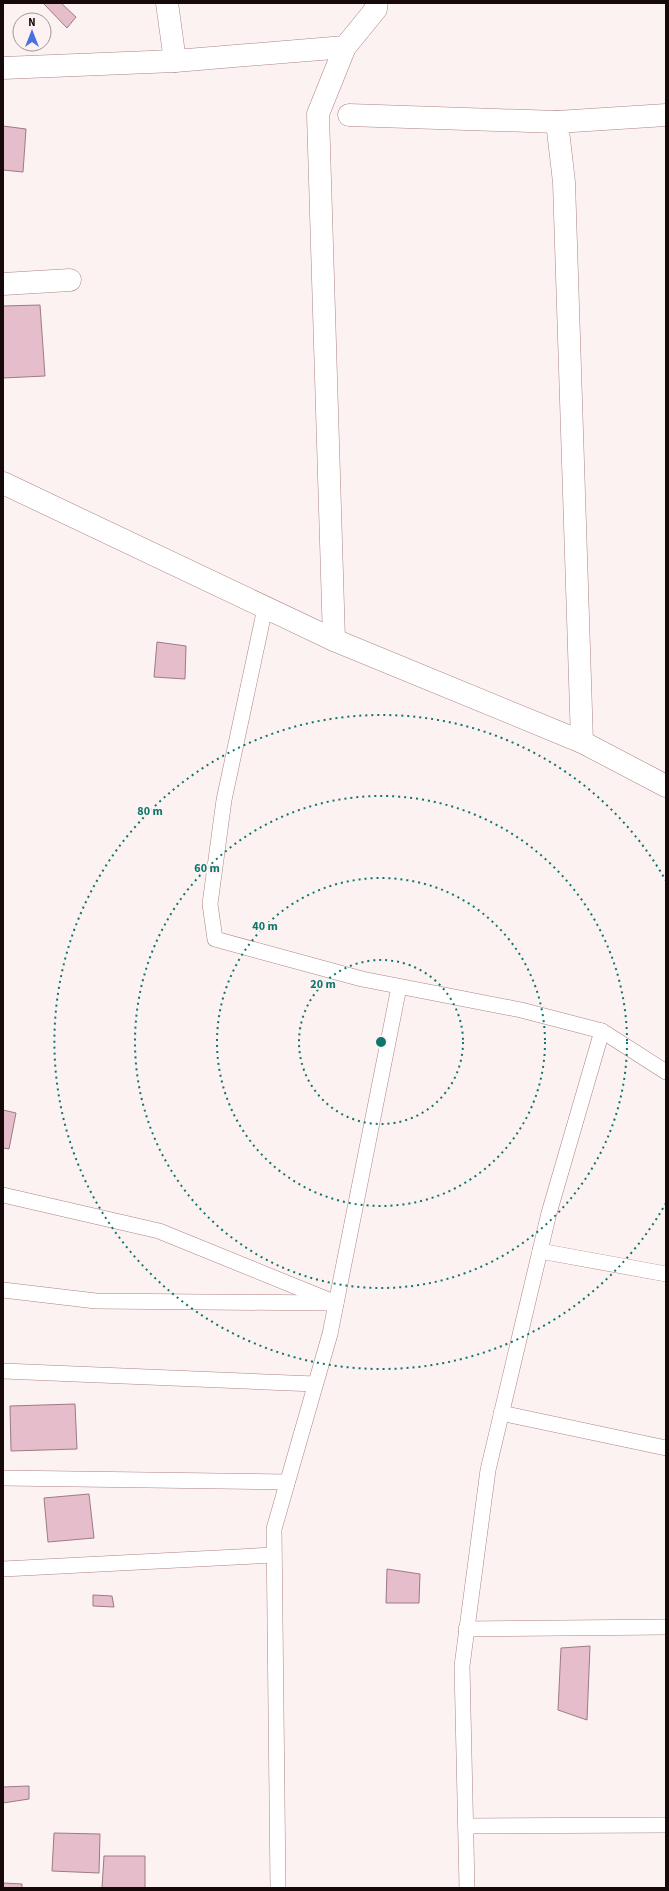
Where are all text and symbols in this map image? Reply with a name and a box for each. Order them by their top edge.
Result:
north arrow [12,12,52,52]
text: N [28,15,36,30]
text: 80 m [137,803,163,820]
text: 60 m [194,860,220,877]
text: 40 m [252,918,278,935]
text: 20 m [310,976,336,993]
centre of rings [374,1035,388,1049]

